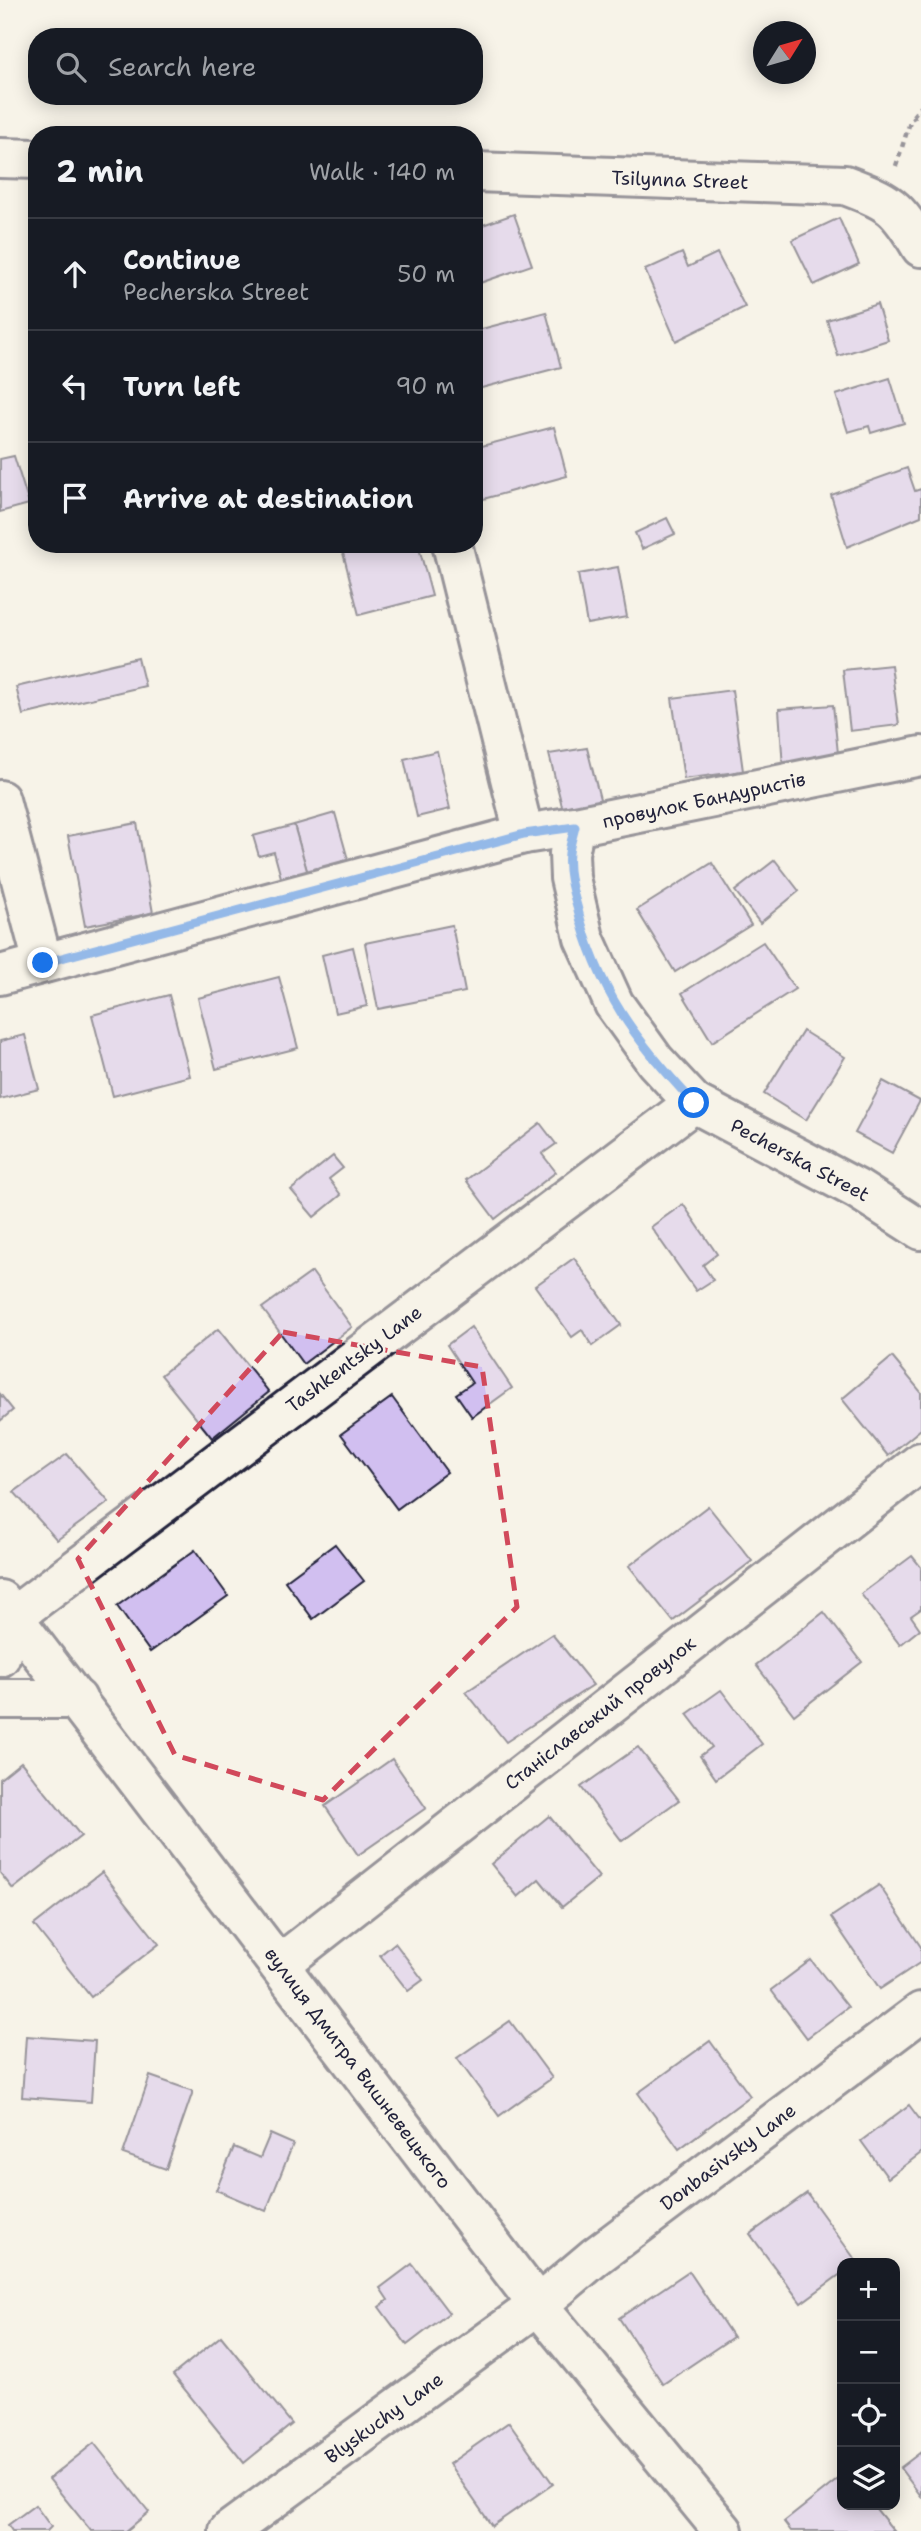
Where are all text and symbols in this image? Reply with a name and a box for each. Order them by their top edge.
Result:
north arrow [753,21,816,84]
search box [28,28,483,105]
icon: search [52,48,90,86]
text: Search here [108,49,257,84]
text: 2 min [56,151,143,192]
text: Walk · 140 m [309,157,455,187]
street label: Tsilynna Street [611,165,749,195]
text: Continue [123,242,241,277]
icon: ahead [56,255,94,293]
text: 50 m [397,259,455,289]
text: Pecherska Street [123,277,309,307]
icon: left [56,367,94,405]
text: Turn left [123,369,240,404]
text: 90 m [395,371,455,401]
icon: arrive [56,479,94,517]
text: Arrive at destination [123,481,413,516]
street label: провулок Бандуристів [600,766,808,834]
route end [27,947,58,978]
route start [678,1087,709,1118]
street label: Pecherska Street [726,1113,874,1207]
street label: Tashkentsky Lane [281,1300,427,1418]
street label: Станіславський провулок [499,1631,701,1795]
street label: вулиця Дмитра Вишневецького [259,1942,457,2194]
street label: Donbasivsky Lane [655,2098,801,2216]
map controls [837,2258,900,2510]
button: + [837,2258,900,2321]
button: − [837,2321,900,2384]
street label: Blyskuchy Lane [320,2367,448,2469]
button: locate [837,2384,900,2447]
button: layers [837,2447,900,2510]

